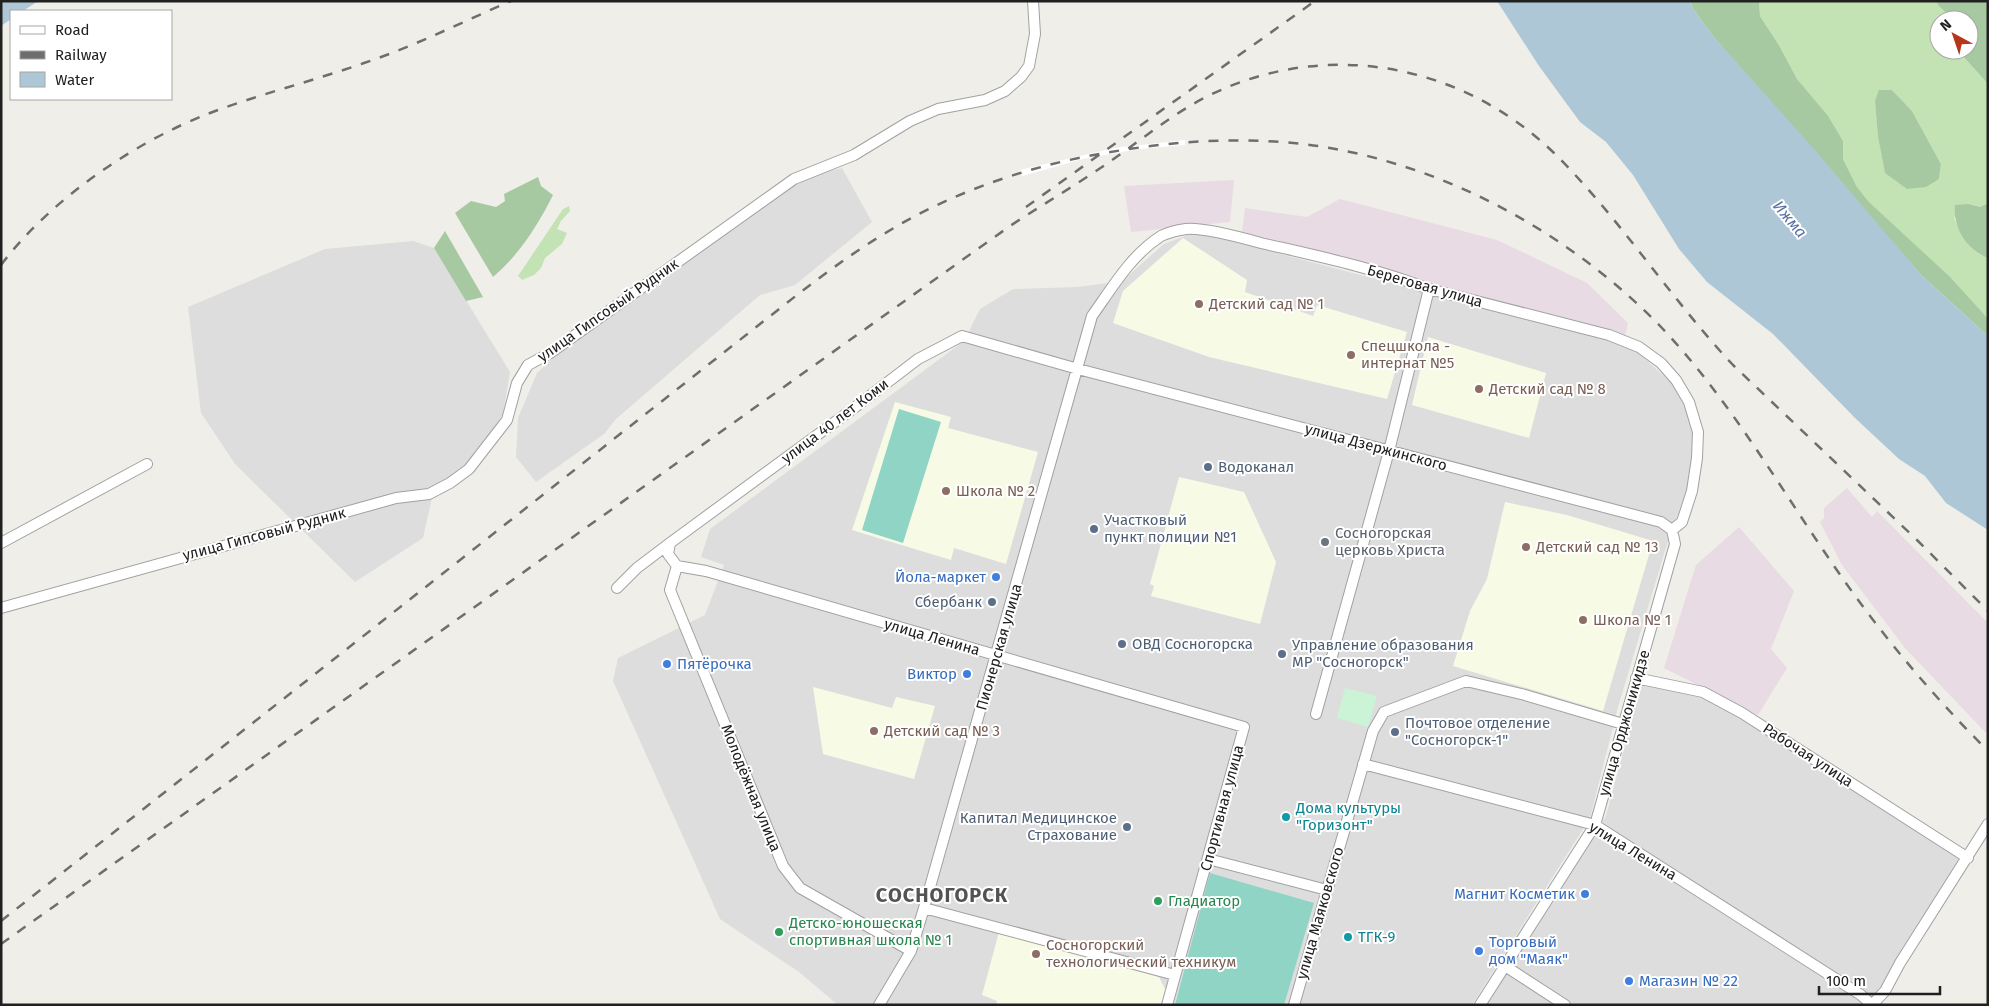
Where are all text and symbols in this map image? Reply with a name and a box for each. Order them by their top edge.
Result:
legend [10,10,172,100]
north arrow [1929,10,1979,60]
text: N [1937,16,1955,35]
text: Road [55,21,90,39]
text: Railway [55,46,107,64]
text: Water [55,71,94,89]
water label: Ижма [1769,197,1811,241]
street label: улица Гипсовый Рудник [534,254,682,366]
street label: Береговая улица [1365,261,1485,311]
place label: Детский сад № 1 [1208,295,1324,313]
marker: Детский сад № 1 [1193,298,1205,310]
place label: Спецшкола - интернат №5 [1361,337,1454,372]
marker: Спецшкола - интернат №5 [1345,349,1357,361]
street label: улица 40 лет Коми [778,375,892,467]
place label: Детский сад № 8 [1488,380,1606,398]
marker: Детский сад № 8 [1473,383,1485,395]
street label: улица Дзержинского [1303,419,1449,475]
place label: Водоканал [1218,458,1294,476]
marker: Водоканал [1202,461,1214,473]
place label: Школа № 2 [956,482,1035,500]
marker: Школа № 2 [940,485,952,497]
street label: улица Гипсовый Рудник [181,504,348,564]
place label: Участковый пункт полиции №1 [1104,511,1237,546]
marker: Участковый пункт полиции №1 [1088,523,1100,535]
place label: Сосногорская церковь Христа [1335,524,1445,559]
marker: Сосногорская церковь Христа [1319,536,1331,548]
place label: Детский сад № 13 [1535,538,1659,556]
marker: Детский сад № 13 [1520,541,1532,553]
place label: Йола-маркет [895,568,986,586]
marker: Йола-маркет [990,571,1002,583]
street label: Пионерская улица [972,582,1026,712]
place label: Сбербанк [915,593,982,611]
marker: Сбербанк [986,596,998,608]
place label: Школа № 1 [1593,611,1671,629]
marker: Школа № 1 [1577,614,1589,626]
street label: улица Ленина [882,615,982,659]
place label: ОВД Сосногорска [1132,635,1253,653]
place label: Управление образования МР "Сосногорск" [1292,636,1474,671]
marker: ОВД Сосногорска [1116,638,1128,650]
marker: Управление образования МР "Сосногорск" [1276,648,1288,660]
street label: улица Орджоникидзе [1594,648,1654,798]
place label: Пятёрочка [677,655,752,673]
marker: Пятёрочка [661,658,673,670]
place label: Виктор [907,665,957,683]
marker: Виктор [961,668,973,680]
place label: Почтовое отделение "Сосногорск-1" [1405,714,1550,749]
street label: Рабочая улица [1760,719,1856,791]
street label: Молодёжная улица [717,722,785,854]
place label: Детский сад № 3 [883,722,1000,740]
marker: Детский сад № 3 [868,725,880,737]
marker: Почтовое отделение "Сосногорск-1" [1389,726,1401,738]
street label: Спортивная улица [1197,743,1247,873]
place label: Дома культуры "Горизонт" [1295,799,1401,834]
place label: Капитал Медицинское Страхование [960,809,1117,844]
marker: Дома культуры "Горизонт" [1280,811,1292,823]
street label: улица Ленина [1586,818,1680,884]
marker: Капитал Медицинское Страхование [1121,821,1133,833]
street label: улица Маяковского [1292,845,1348,981]
district label: СОСНОГОРСК [876,883,1008,907]
place label: Магнит Косметик [1454,885,1575,903]
marker: Магнит Косметик [1579,888,1591,900]
place label: Гладиатор [1168,892,1240,910]
marker: Гладиатор [1152,895,1164,907]
place label: Детско-юношеская спортивная школа № 1 [788,914,952,949]
marker: Детско-юношеская спортивная школа № 1 [773,926,785,938]
place label: ТГК-9 [1358,928,1396,946]
marker: ТГК-9 [1342,931,1354,943]
place label: Торговый дом "Маяк" [1489,933,1568,968]
place label: Сосногорский технологический техникум [1046,936,1236,971]
marker: Торговый дом "Маяк" [1473,945,1485,957]
marker: Сосногорский технологический техникум [1030,948,1042,960]
scale bar [1819,964,1940,996]
place label: Магазин № 22 [1639,972,1738,990]
text: 100 m [1826,972,1866,990]
marker: Магазин № 22 [1623,975,1635,987]

